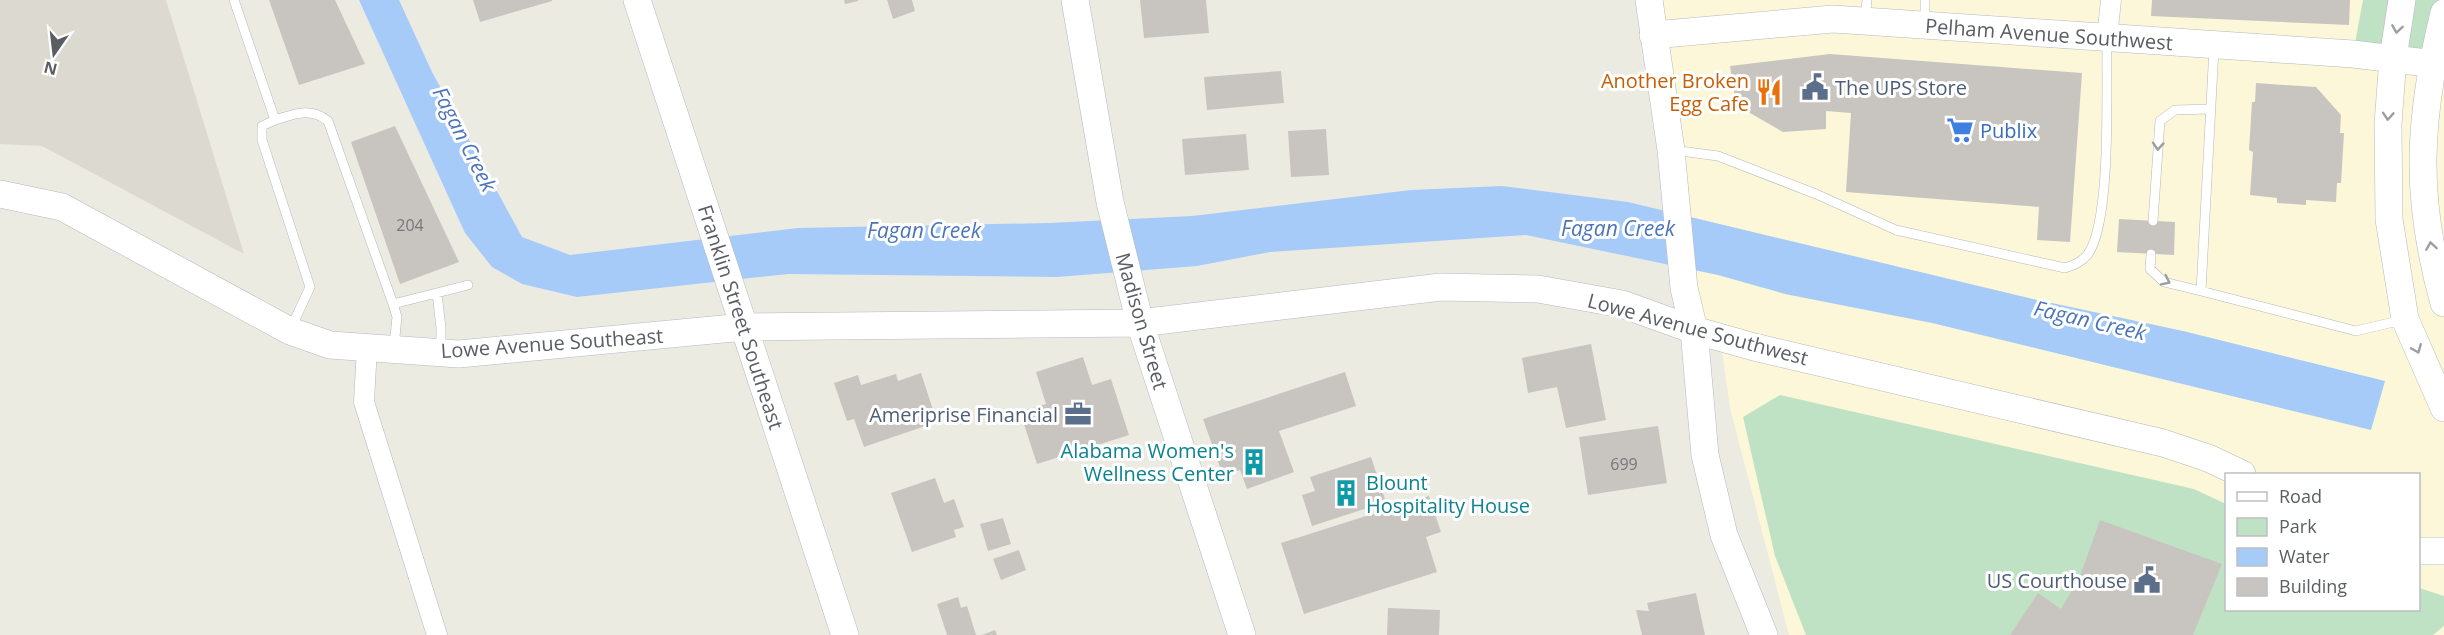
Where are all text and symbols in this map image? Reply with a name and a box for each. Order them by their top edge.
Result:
street label: Pelham Avenue Southwest [1924,12,2174,56]
north arrow [24,24,84,84]
one-way arrow [2392,24,2404,33]
text: N [41,56,59,81]
place label: Another Broken Egg Cafe [1601,67,1749,117]
public building icon: The UPS Store [1800,72,1830,102]
place label: The UPS Store [1835,74,1967,101]
restaurant icon: Another Broken Egg Cafe [1754,77,1784,107]
water label: Fagan Creek [427,82,504,197]
one-way arrow [2382,111,2395,120]
supermarket icon: Publix [1945,115,1975,145]
place label: Publix [1980,117,2038,144]
one-way arrow [2152,142,2165,151]
street label: Franklin Street Southeast [692,201,790,433]
house number: 204 [396,214,424,236]
water label: Fagan Creek [1561,214,1676,242]
water label: Fagan Creek [867,216,982,244]
one-way arrow [2425,241,2437,251]
street label: Madison Street [1110,249,1174,393]
one-way arrow [2160,273,2171,285]
street label: Lowe Avenue Southwest [1585,287,1811,371]
water label: Fagan Creek [2031,294,2149,347]
street label: Lowe Avenue Southeast [440,322,664,364]
one-way arrow [2410,343,2422,354]
office icon: Ameriprise Financial [1063,399,1093,429]
place label: Ameriprise Financial [869,401,1058,428]
place label: Alabama Women's Wellness Center [1061,437,1234,487]
building icon: Alabama Women's Wellness Center [1239,447,1269,477]
house number: 699 [1610,453,1638,475]
place label: Blount Hospitality House [1366,469,1530,519]
legend [2225,473,2420,611]
building icon: Blount Hospitality House [1331,478,1361,508]
text: Road [2279,484,2322,508]
text: Park [2279,514,2317,538]
text: Water [2279,544,2330,568]
public building icon: US Courthouse [2132,565,2162,595]
place label: US Courthouse [1987,567,2127,594]
text: Building [2279,574,2347,598]

